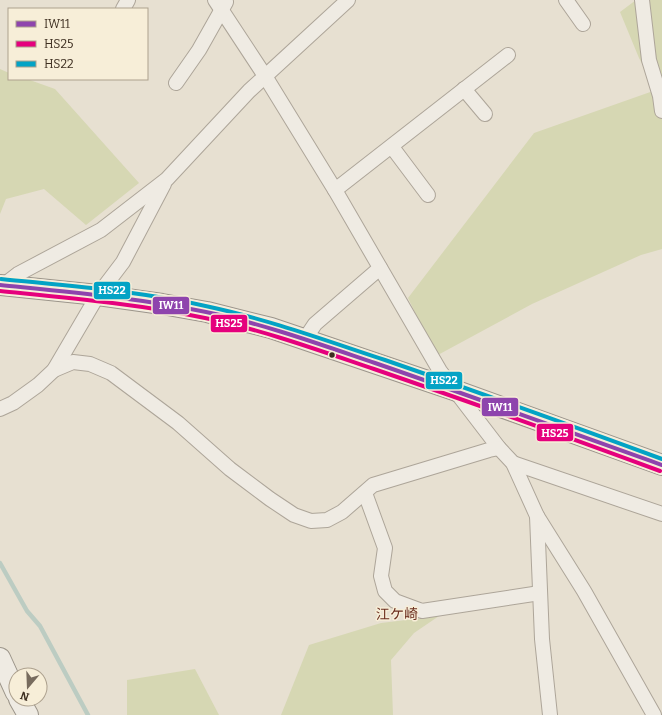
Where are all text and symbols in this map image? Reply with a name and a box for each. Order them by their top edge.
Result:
legend [8,8,148,80]
text: IW11 [44,17,70,31]
text: HS25 [44,37,73,51]
text: HS22 [44,57,74,71]
line badge: HS22 [93,281,131,300]
text: HS22 [98,284,126,297]
line badge: IW11 [152,296,190,315]
text: IW11 [159,299,184,312]
line badge: HS25 [210,314,248,333]
text: HS25 [215,317,243,330]
unlabelled marker [327,350,337,360]
line badge: HS22 [425,371,463,390]
text: HS22 [430,374,458,387]
line badge: IW11 [481,397,519,417]
text: IW11 [488,401,513,414]
line badge: HS25 [536,423,574,442]
text: HS25 [541,427,569,440]
district label: 江ケ崎 [376,606,418,623]
north arrow [8,667,48,707]
text: N [18,688,31,704]

